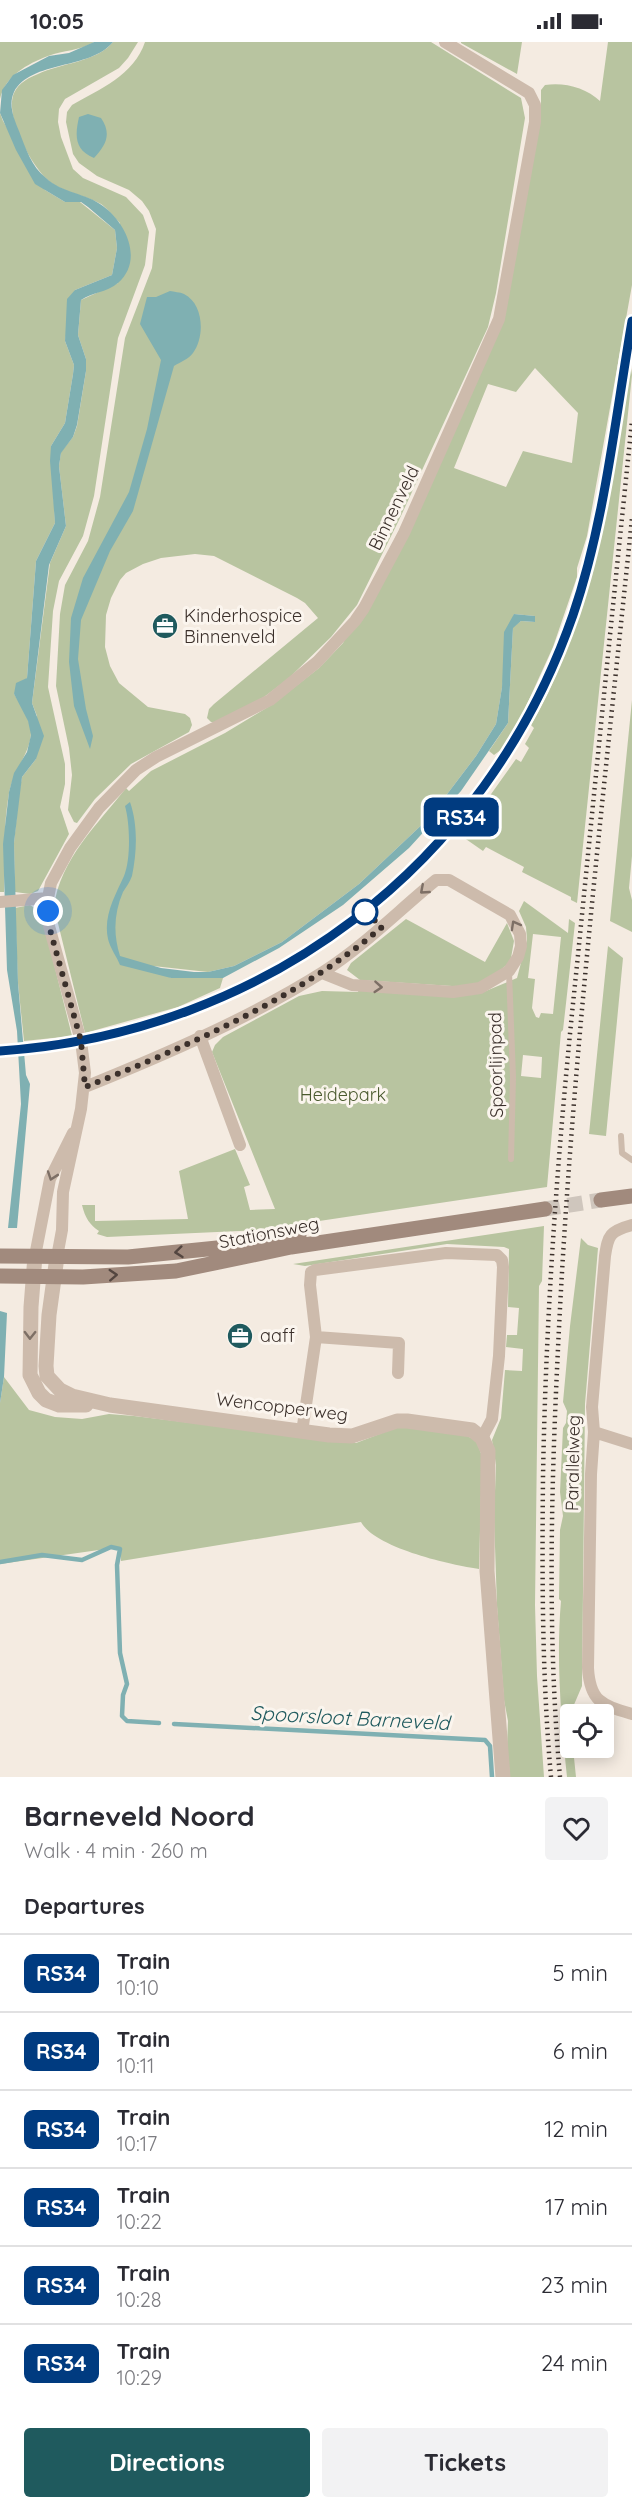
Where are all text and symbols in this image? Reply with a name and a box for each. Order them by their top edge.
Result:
text: 10:05 [30,7,84,35]
street label: Binnenveld [363,462,424,554]
place label: Kinderhospice Binnenveld [184,604,302,648]
office icon: Kinderhospice Binnenveld [150,611,180,641]
line badge: RS34 [419,798,503,836]
text: RS34 [436,804,486,830]
one-way arrow [420,883,431,894]
your location [33,896,63,926]
unlabelled marker [352,899,378,925]
one-way arrow [511,921,522,931]
one-way arrow [374,980,383,993]
street label: Spoorlijnpad [483,1012,508,1118]
park label: Heidepark [300,1083,386,1106]
one-way arrow [47,1170,59,1181]
street label: Stationsweg [217,1212,321,1253]
one-way arrow [174,1245,184,1258]
one-way arrow [108,1269,117,1282]
office icon: aaff [225,1321,255,1351]
place label: aaff [260,1324,295,1347]
one-way arrow [24,1331,37,1340]
street label: Wencopperweg [215,1387,349,1426]
street label: Parallelweg [560,1415,585,1511]
water label: Spoorsloot Barneveld [250,1700,453,1735]
map controls [560,1704,614,1758]
button: locate [560,1704,614,1758]
button: heart [545,1797,608,1860]
text: Barneveld Noord [24,1798,255,1833]
text: Walk · 4 min · 260 m [24,1838,208,1863]
text: Departures [24,1892,145,1920]
text: Train [117,1947,170,1975]
text: 5 min [553,1959,608,1987]
text: RS34 [36,1960,87,1986]
text: 10:10 [117,1975,159,2000]
text: Train [117,2025,170,2053]
text: 6 min [553,2037,608,2065]
text: RS34 [36,2038,87,2064]
text: 10:11 [117,2053,154,2078]
text: Train [117,2103,170,2131]
text: 12 min [544,2115,608,2143]
text: RS34 [36,2116,87,2142]
text: 10:17 [117,2131,157,2156]
text: Train [117,2181,170,2209]
text: 17 min [545,2193,608,2221]
text: RS34 [36,2194,87,2220]
text: 10:22 [117,2209,162,2234]
text: Train [117,2259,170,2287]
text: 23 min [541,2271,608,2299]
text: RS34 [36,2272,87,2298]
text: 10:28 [117,2287,162,2312]
text: Train [117,2337,170,2365]
text: 24 min [541,2349,608,2377]
text: RS34 [36,2350,87,2376]
text: 10:29 [117,2365,162,2390]
button: Directions [24,2428,310,2497]
button: Tickets [322,2428,608,2497]

